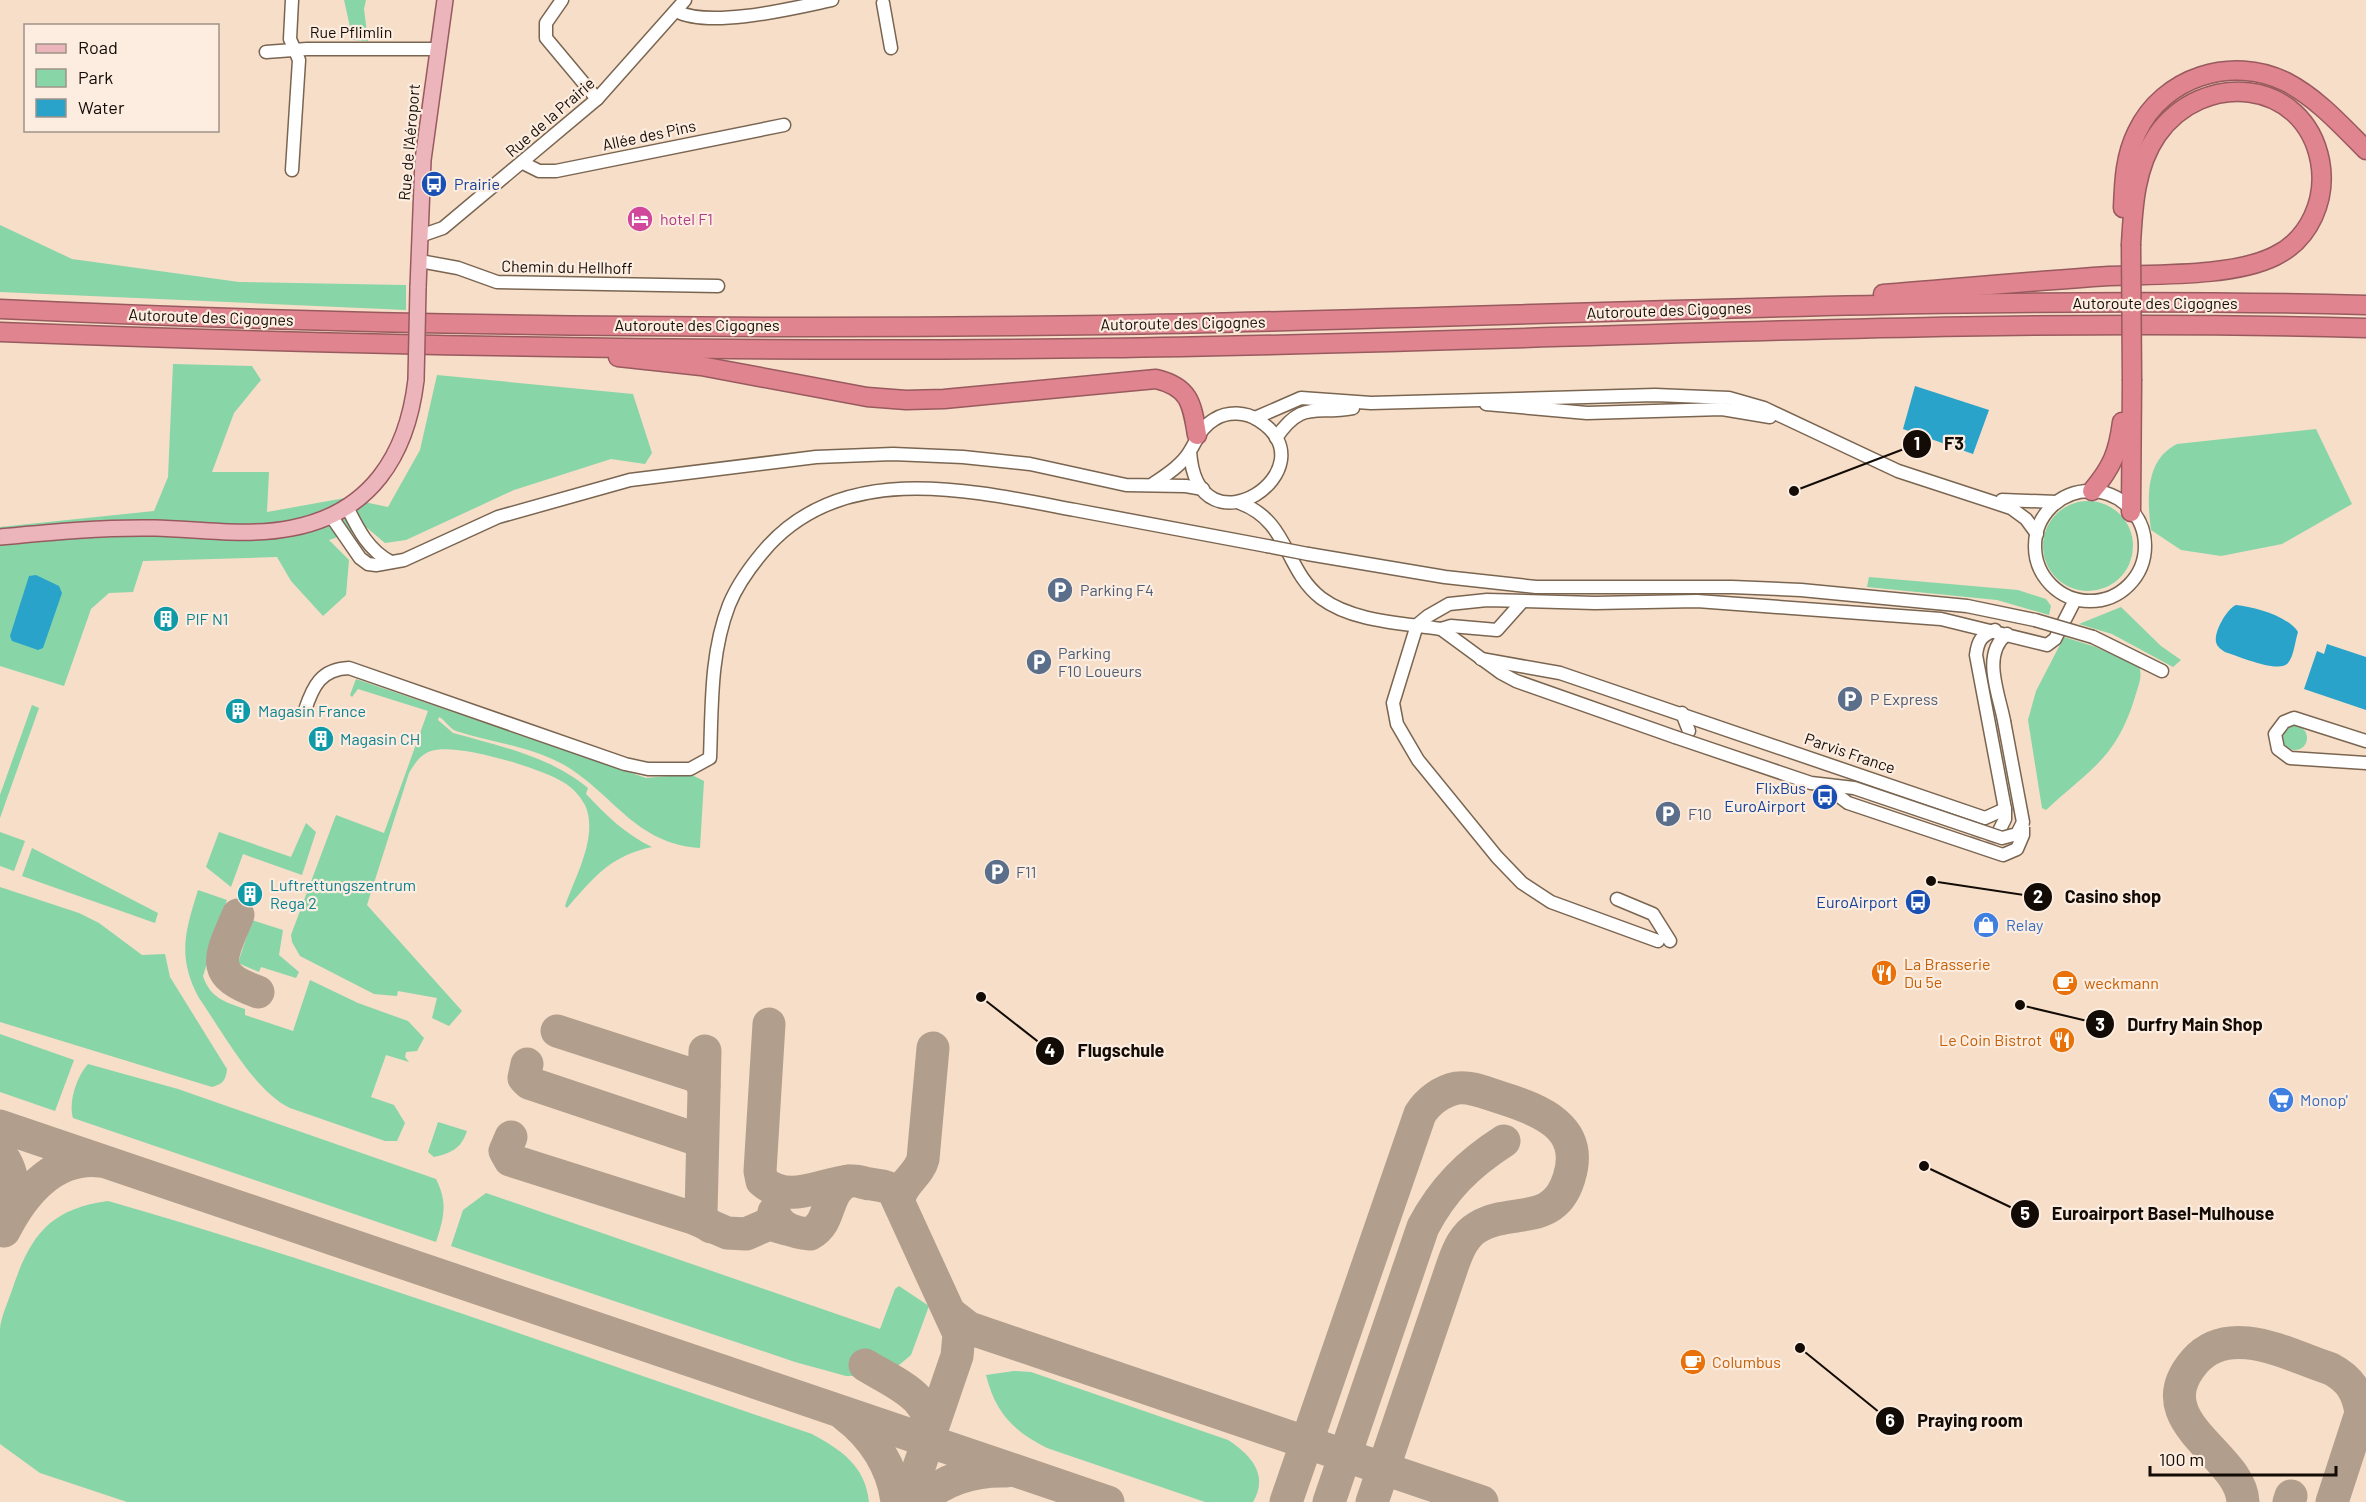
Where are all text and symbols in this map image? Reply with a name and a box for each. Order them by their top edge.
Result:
street label: Rue Pflimlin [310,22,392,41]
legend [24,24,219,132]
text: Road [78,36,118,58]
text: Park [78,66,113,88]
street label: Rue de la Prairie [501,73,598,160]
street label: Rue de l'Aéroport [394,83,423,201]
text: Water [78,96,125,118]
street label: Allée des Pins [600,115,697,154]
bus stop icon: Prairie [419,169,449,199]
place label: Prairie [454,174,500,193]
hotel icon: hotel F1 [625,204,655,234]
place label: hotel F1 [660,209,713,228]
street label: Chemin du Hellhoff [501,256,633,277]
street label: Autoroute des Cigognes [2072,293,2238,312]
street label: Autoroute des Cigognes [1586,297,1752,322]
street label: Autoroute des Cigognes [128,304,294,329]
street label: Autoroute des Cigognes [1100,312,1266,333]
street label: Autoroute des Cigognes [614,315,780,334]
callout: F3 [1902,426,1976,462]
text: 1 [1914,432,1920,454]
text: F3 [1944,432,1964,454]
parking icon: Parking F4 [1045,575,1075,605]
place label: Parking F4 [1080,580,1154,599]
building icon: PIF N1 [151,604,181,634]
place label: PIF N1 [186,609,228,628]
place label: Parking F10 Loueurs [1058,643,1142,680]
parking icon: Parking F10 Loueurs [1024,647,1054,677]
parking icon: P Express [1835,684,1865,714]
place label: P Express [1870,689,1938,708]
building icon: Magasin France [223,696,253,726]
place label: Magasin France [258,701,366,720]
building icon: Magasin CH [306,724,336,754]
street label: Parvis France [1802,728,1898,777]
place label: Magasin CH [340,729,420,748]
place label: FlixBus EuroAirport [1724,778,1806,815]
bus stop icon: FlixBus EuroAirport [1810,782,1840,812]
parking icon: F10 [1653,799,1683,829]
place label: F10 [1688,804,1712,823]
parking icon: F11 [982,857,1012,887]
place label: F11 [1016,862,1036,881]
place label: Luftrettungszentrum Rega 2 [270,875,416,912]
building icon: Luftrettungszentrum Rega 2 [235,879,265,909]
callout: Casino shop [2023,879,2173,915]
text: 2 [2033,885,2043,907]
text: Casino shop [2065,885,2161,907]
bus stop icon: EuroAirport [1903,887,1933,917]
place label: EuroAirport [1816,892,1898,911]
shop icon: Relay [1971,910,2001,940]
place label: Relay [2006,915,2044,934]
place label: La Brasserie Du 5e [1904,954,1991,991]
restaurant icon: La Brasserie Du 5e [1869,958,1899,988]
cafe icon: weckmann [2050,968,2080,998]
place label: weckmann [2084,973,2159,992]
callout: Durfry Main Shop [2085,1006,2274,1042]
text: 3 [2095,1013,2105,1035]
text: Durfry Main Shop [2127,1013,2263,1035]
restaurant icon: Le Coin Bistrot [2047,1025,2077,1055]
place label: Le Coin Bistrot [1939,1030,2042,1049]
callout: Flugschule [1035,1033,1176,1069]
text: 4 [1045,1039,1056,1061]
text: Flugschule [1078,1039,1165,1061]
supermarket icon: Monop' [2266,1085,2296,1115]
place label: Monop' [2300,1090,2348,1109]
callout: Euroairport Basel-Mulhouse [2010,1196,2286,1232]
text: 5 [2020,1202,2030,1224]
text: Euroairport Basel-Mulhouse [2052,1202,2274,1224]
cafe icon: Columbus [1678,1347,1708,1377]
place label: Columbus [1712,1352,1781,1371]
callout: Praying room [1875,1403,2035,1439]
text: 6 [1885,1409,1895,1431]
text: Praying room [1917,1409,2023,1431]
scale bar [2150,1439,2336,1477]
text: 100 m [2159,1448,2204,1470]

